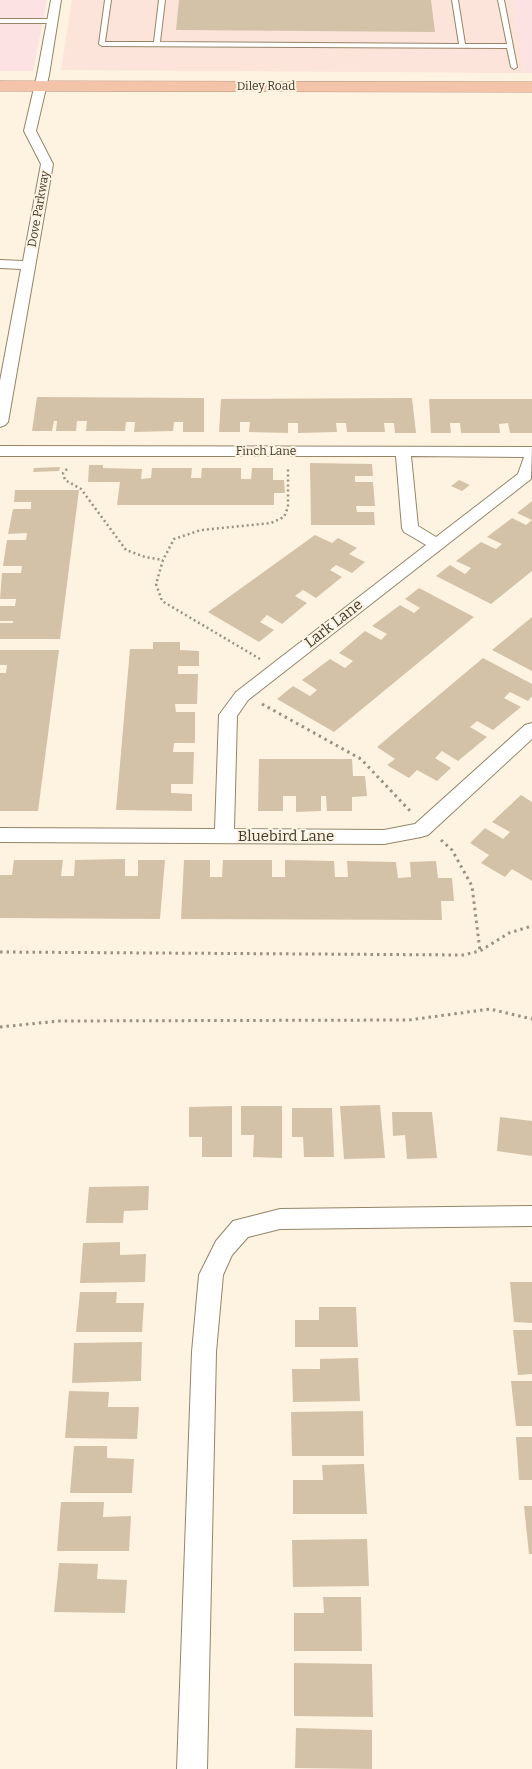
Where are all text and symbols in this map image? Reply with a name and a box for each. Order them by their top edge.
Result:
street label: Diley Road [237,80,295,94]
street label: Dove Parkway [25,170,53,248]
street label: Finch Lane [236,445,296,459]
street label: Lark Lane [302,596,366,652]
street label: Bluebird Lane [238,828,334,846]

